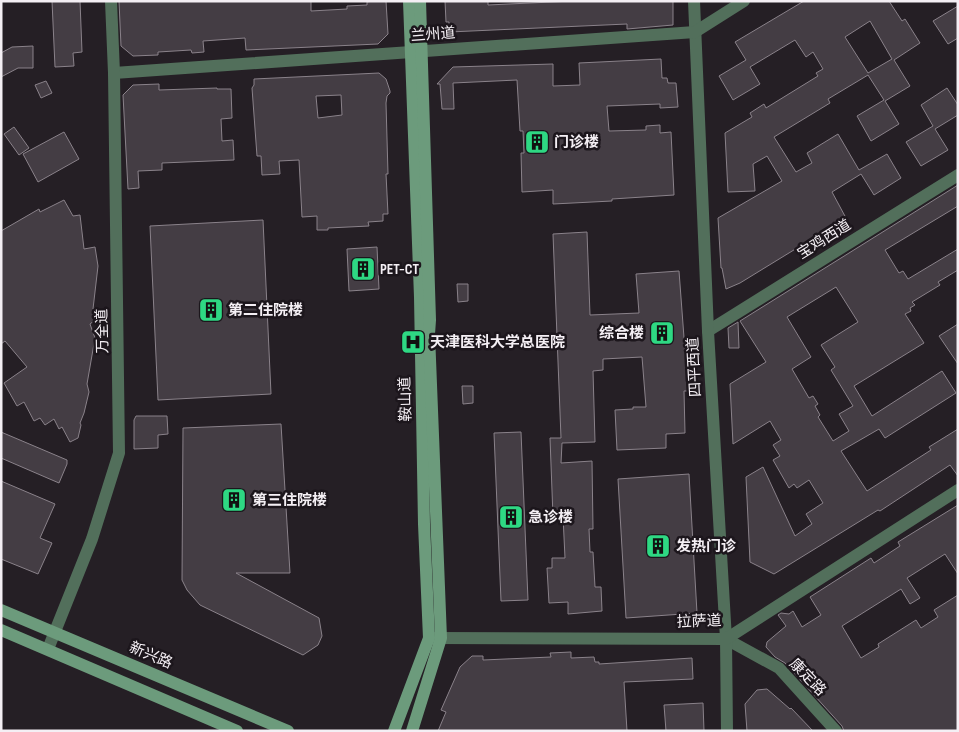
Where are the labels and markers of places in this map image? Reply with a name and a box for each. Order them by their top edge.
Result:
building icon: 门诊楼 [524,129,550,155]
place label: 门诊楼 [554,133,599,152]
building icon: PET-CT [350,256,376,282]
place label: PET-CT [380,260,420,279]
building icon: 第二住院楼 [198,297,224,323]
place label: 第二住院楼 [228,301,303,320]
building icon: 综合楼 [649,320,675,346]
place label: 综合楼 [599,324,644,343]
hospital icon: 天津医科大学总医院 [400,329,426,355]
place label: 天津医科大学总医院 [430,333,565,352]
building icon: 第三住院楼 [221,487,247,513]
place label: 第三住院楼 [252,491,327,510]
building icon: 急诊楼 [498,504,524,530]
place label: 急诊楼 [528,508,573,527]
building icon: 发热门诊 [645,533,671,559]
place label: 发热门诊 [676,537,737,556]

